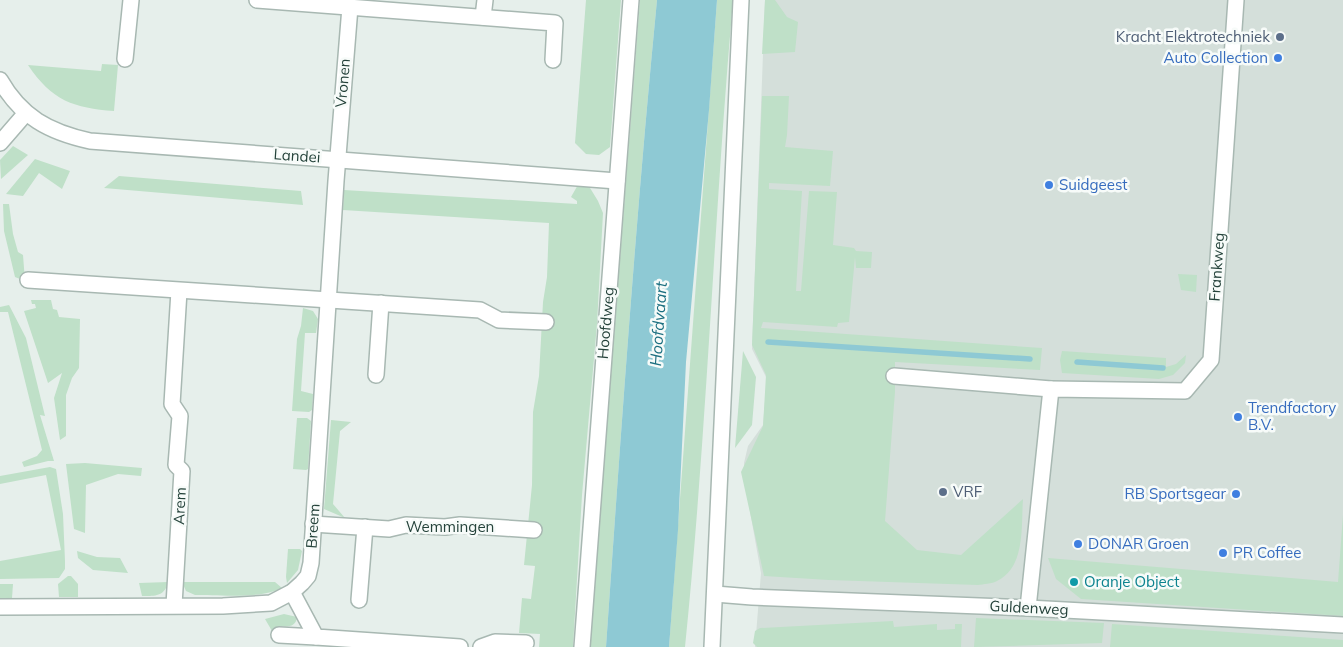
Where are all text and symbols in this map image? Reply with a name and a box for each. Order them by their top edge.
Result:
place label: Kracht Elektrotechniek [1116,27,1270,46]
marker: Kracht Elektrotechniek [1274,31,1286,43]
place label: Auto Collection [1163,48,1268,67]
marker: Auto Collection [1272,52,1284,64]
street label: Vronen [331,58,354,108]
street label: Landei [273,144,321,167]
place label: Suidgeest [1059,175,1128,194]
marker: Suidgeest [1043,179,1055,191]
street label: Frankweg [1205,232,1228,302]
water label: Hoofdvaart [645,281,671,367]
street label: Hoofdweg [593,286,618,360]
place label: Trendfactory B.V. [1248,398,1336,434]
marker: Trendfactory B.V. [1232,411,1244,423]
place label: VRF [953,482,982,501]
place label: RB Sportsgear [1124,484,1227,503]
marker: VRF [937,486,949,498]
street label: Arem [169,487,190,525]
marker: RB Sportsgear [1230,488,1242,500]
street label: Breem [301,503,324,549]
street label: Wemmingen [406,517,494,536]
place label: DONAR Groen [1088,534,1189,553]
marker: DONAR Groen [1072,538,1084,550]
place label: PR Coffee [1233,543,1301,562]
marker: PR Coffee [1217,547,1229,559]
place label: Oranje Object [1084,572,1179,591]
marker: Oranje Object [1068,576,1080,588]
street label: Guldenweg [989,596,1069,619]

